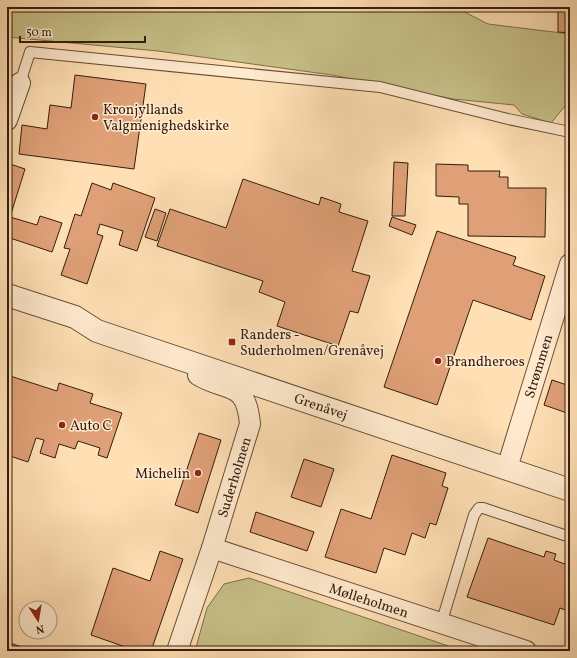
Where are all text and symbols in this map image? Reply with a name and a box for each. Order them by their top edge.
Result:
scale bar [20,18,145,44]
text: 50 m [26,25,52,41]
place label: Kronjyllands Valgmenighedskirke [103,101,229,136]
marker: Kronjyllands Valgmenighedskirke [90,112,100,122]
place label: Randers - Suderholmen/Grenåvej [240,326,384,361]
street label: Strømmen [521,332,558,401]
marker: Randers - Suderholmen/Grenåvej [227,337,237,347]
place label: Brandheroes [446,353,525,372]
marker: Brandheroes [433,356,443,366]
street label: Grenåvej [291,389,350,425]
place label: Auto C [70,417,112,436]
marker: Auto C [57,420,67,430]
street label: Suderholmen [214,435,257,520]
place label: Michelin [135,465,190,484]
marker: Michelin [193,468,203,478]
street label: Mølleholmen [326,580,411,623]
north arrow [18,600,58,640]
text: N [34,620,45,636]

